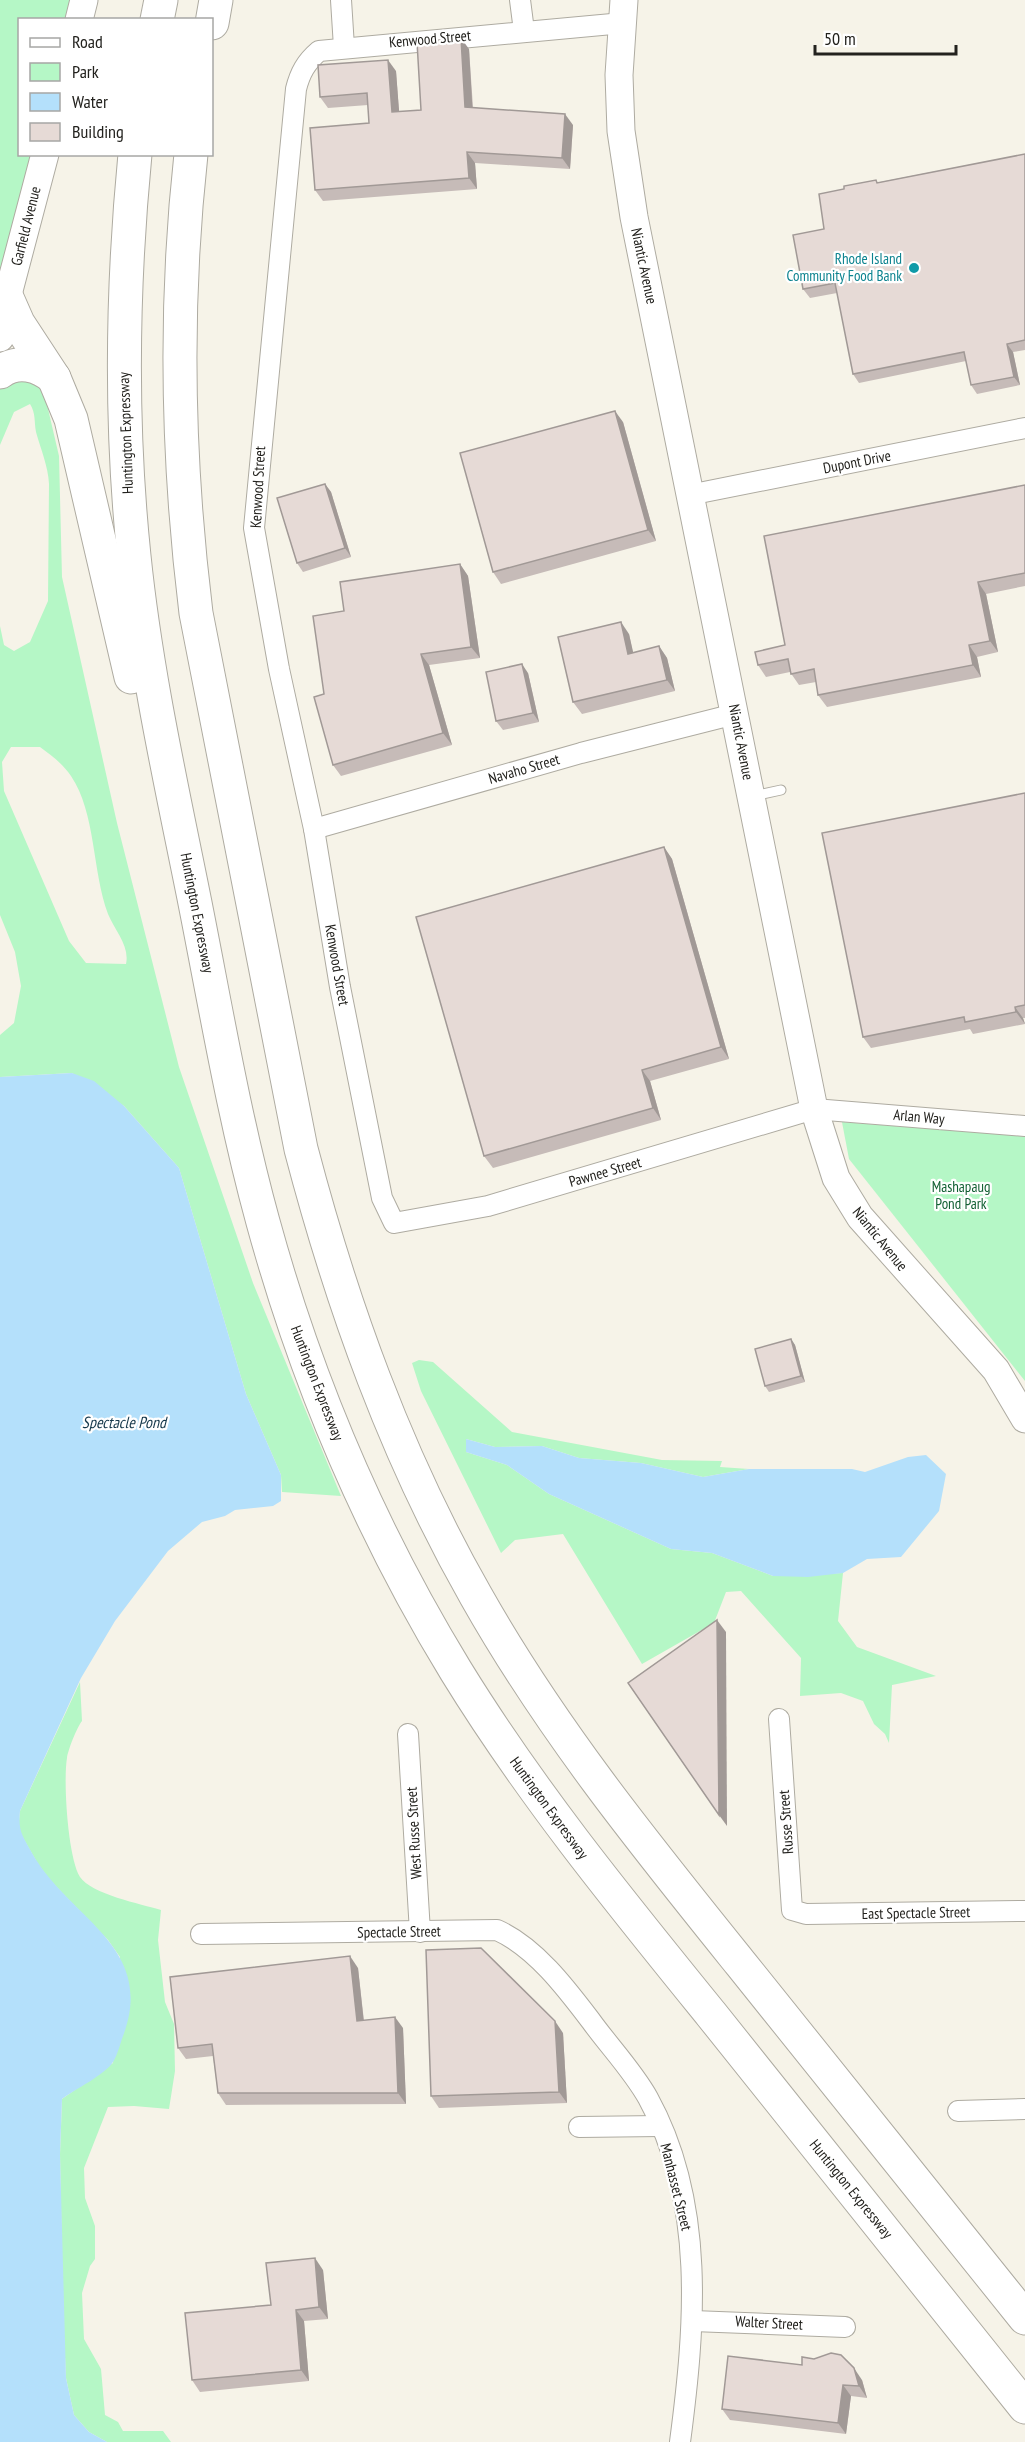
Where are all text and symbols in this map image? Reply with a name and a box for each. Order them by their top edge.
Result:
legend [18,18,213,156]
scale bar [815,18,956,56]
street label: Kenwood Street [388,25,472,52]
text: 50 m [824,27,856,50]
text: Road [72,30,103,53]
text: Park [72,60,99,83]
text: Water [72,90,108,113]
text: Building [72,120,124,143]
street label: Garfield Avenue [7,184,45,267]
street label: Niantic Avenue [627,226,662,306]
place label: Rhode Island Community Food Bank [786,249,902,285]
marker: Rhode Island Community Food Bank [907,261,921,275]
street label: Huntington Expressway [114,371,137,494]
street label: Kenwood Street [246,446,269,528]
street label: Dupont Drive [821,446,892,477]
street label: Niantic Avenue [725,702,758,782]
street label: Navaho Street [486,749,562,788]
street label: Huntington Expressway [177,851,219,975]
street label: Kenwood Street [321,923,354,1007]
street label: Arlan Way [893,1105,946,1128]
street label: Pawnee Street [567,1152,643,1191]
park label: Mashapaug Pond Park [932,1177,990,1213]
street label: Niantic Avenue [849,1203,912,1275]
street label: Huntington Expressway [287,1323,348,1443]
water label: Spectacle Pond [82,1412,168,1432]
street label: Huntington Expressway [506,1753,593,1863]
street label: West Russe Street [402,1786,425,1880]
street label: Russe Street [774,1789,797,1855]
street label: East Spectacle Street [862,1902,970,1923]
street label: Spectacle Street [357,1921,441,1942]
street label: Huntington Expressway [806,2135,897,2242]
street label: Manhasset Street [656,2141,697,2233]
street label: Walter Street [735,2311,803,2334]

